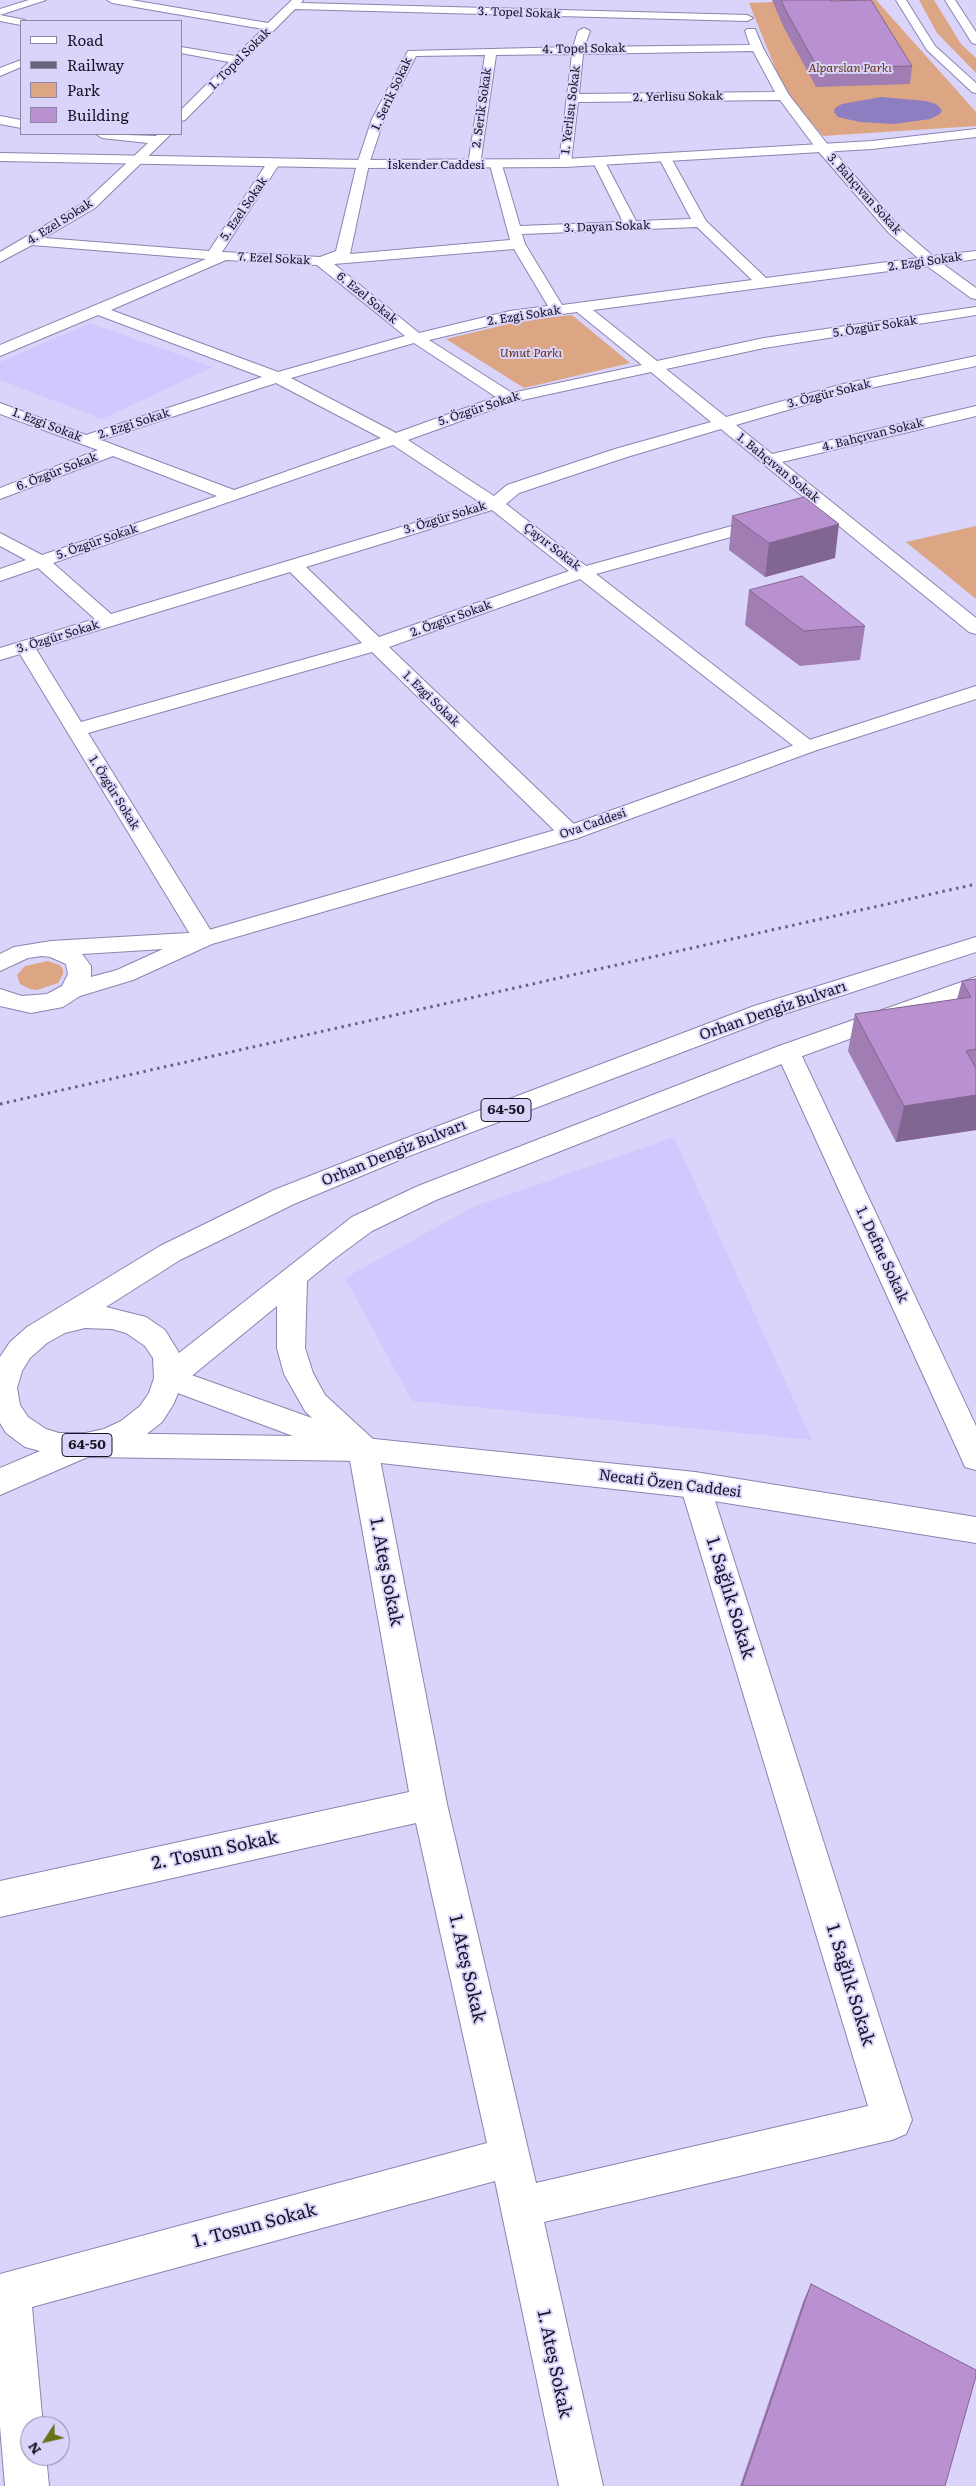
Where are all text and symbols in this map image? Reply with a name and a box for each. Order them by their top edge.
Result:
street label: 3. Topel Sokak [477,4,561,22]
legend [20,20,182,135]
street label: 1. Topel Sokak [206,25,274,93]
text: Road [67,28,103,51]
street label: 4. Topel Sokak [542,41,626,57]
text: Railway [67,53,124,76]
street label: 1. Serik Sokak [369,55,415,133]
park label: Alparslan Parkı [808,61,892,75]
street label: 1. Yerlisu Sokak [558,65,584,155]
street label: 2. Serik Sokak [469,67,495,149]
text: Park [67,78,100,101]
street label: 2. Yerlisu Sokak [633,89,723,105]
text: Building [67,103,129,126]
street label: 3. Bahçıvan Sokak [824,151,904,237]
street label: İskender Caddesi [387,158,485,172]
street label: 5. Ezel Sokak [217,174,271,244]
street label: 4. Ezel Sokak [25,196,95,248]
street label: 3. Dayan Sokak [564,218,650,236]
street label: 7. Ezel Sokak [238,250,310,268]
street label: 2. Ezgi Sokak [887,250,963,274]
street label: 6. Ezel Sokak [334,269,400,327]
street label: 2. Ezgi Sokak [486,303,562,329]
street label: 5. Özgür Sokak [832,313,918,341]
park label: Umut Parkı [500,346,562,360]
street label: 3. Özgür Sokak [786,377,872,411]
street label: 5. Özgür Sokak [436,389,522,429]
street label: 1. Ezgi Sokak [10,405,84,445]
street label: 2. Ezgi Sokak [97,406,171,442]
street label: 4. Bahçıvan Sokak [821,415,925,455]
street label: 1. Bahçıvan Sokak [734,430,822,506]
street label: 6. Özgür Sokak [15,450,99,494]
street label: 3. Özgür Sokak [402,499,488,537]
street label: Çayır Sokak [521,520,583,574]
street label: 5. Özgür Sokak [55,521,139,563]
street label: 2. Özgür Sokak [409,598,493,640]
street label: 3. Özgür Sokak [15,618,101,656]
street label: 1. Ezgi Sokak [400,668,462,730]
street label: 1. Özgür Sokak [86,754,142,832]
street label: Ova Caddesi [558,806,628,842]
street label: Orhan Dengiz Bulvarı [697,977,849,1045]
road number: 64-50 [481,1098,531,1122]
street label: Orhan Dengiz Bulvarı [319,1116,469,1190]
street label: 1. Defne Sokak [852,1204,912,1306]
road number: 64-50 [62,1434,112,1456]
street label: Necati Özen Caddesi [598,1466,742,1502]
street label: 1. Ateş Sokak [365,1516,407,1628]
street label: 1. Sağlık Sokak [701,1534,759,1662]
street label: 2. Tosun Sokak [150,1827,280,1875]
street label: 1. Ateş Sokak [444,1913,490,2025]
street label: 1. Sağlık Sokak [821,1921,879,2049]
street label: 1. Tosun Sokak [191,2199,319,2253]
street label: 1. Ateş Sokak [532,2308,576,2420]
north arrow [20,2416,70,2466]
text: N [22,2438,45,2460]

